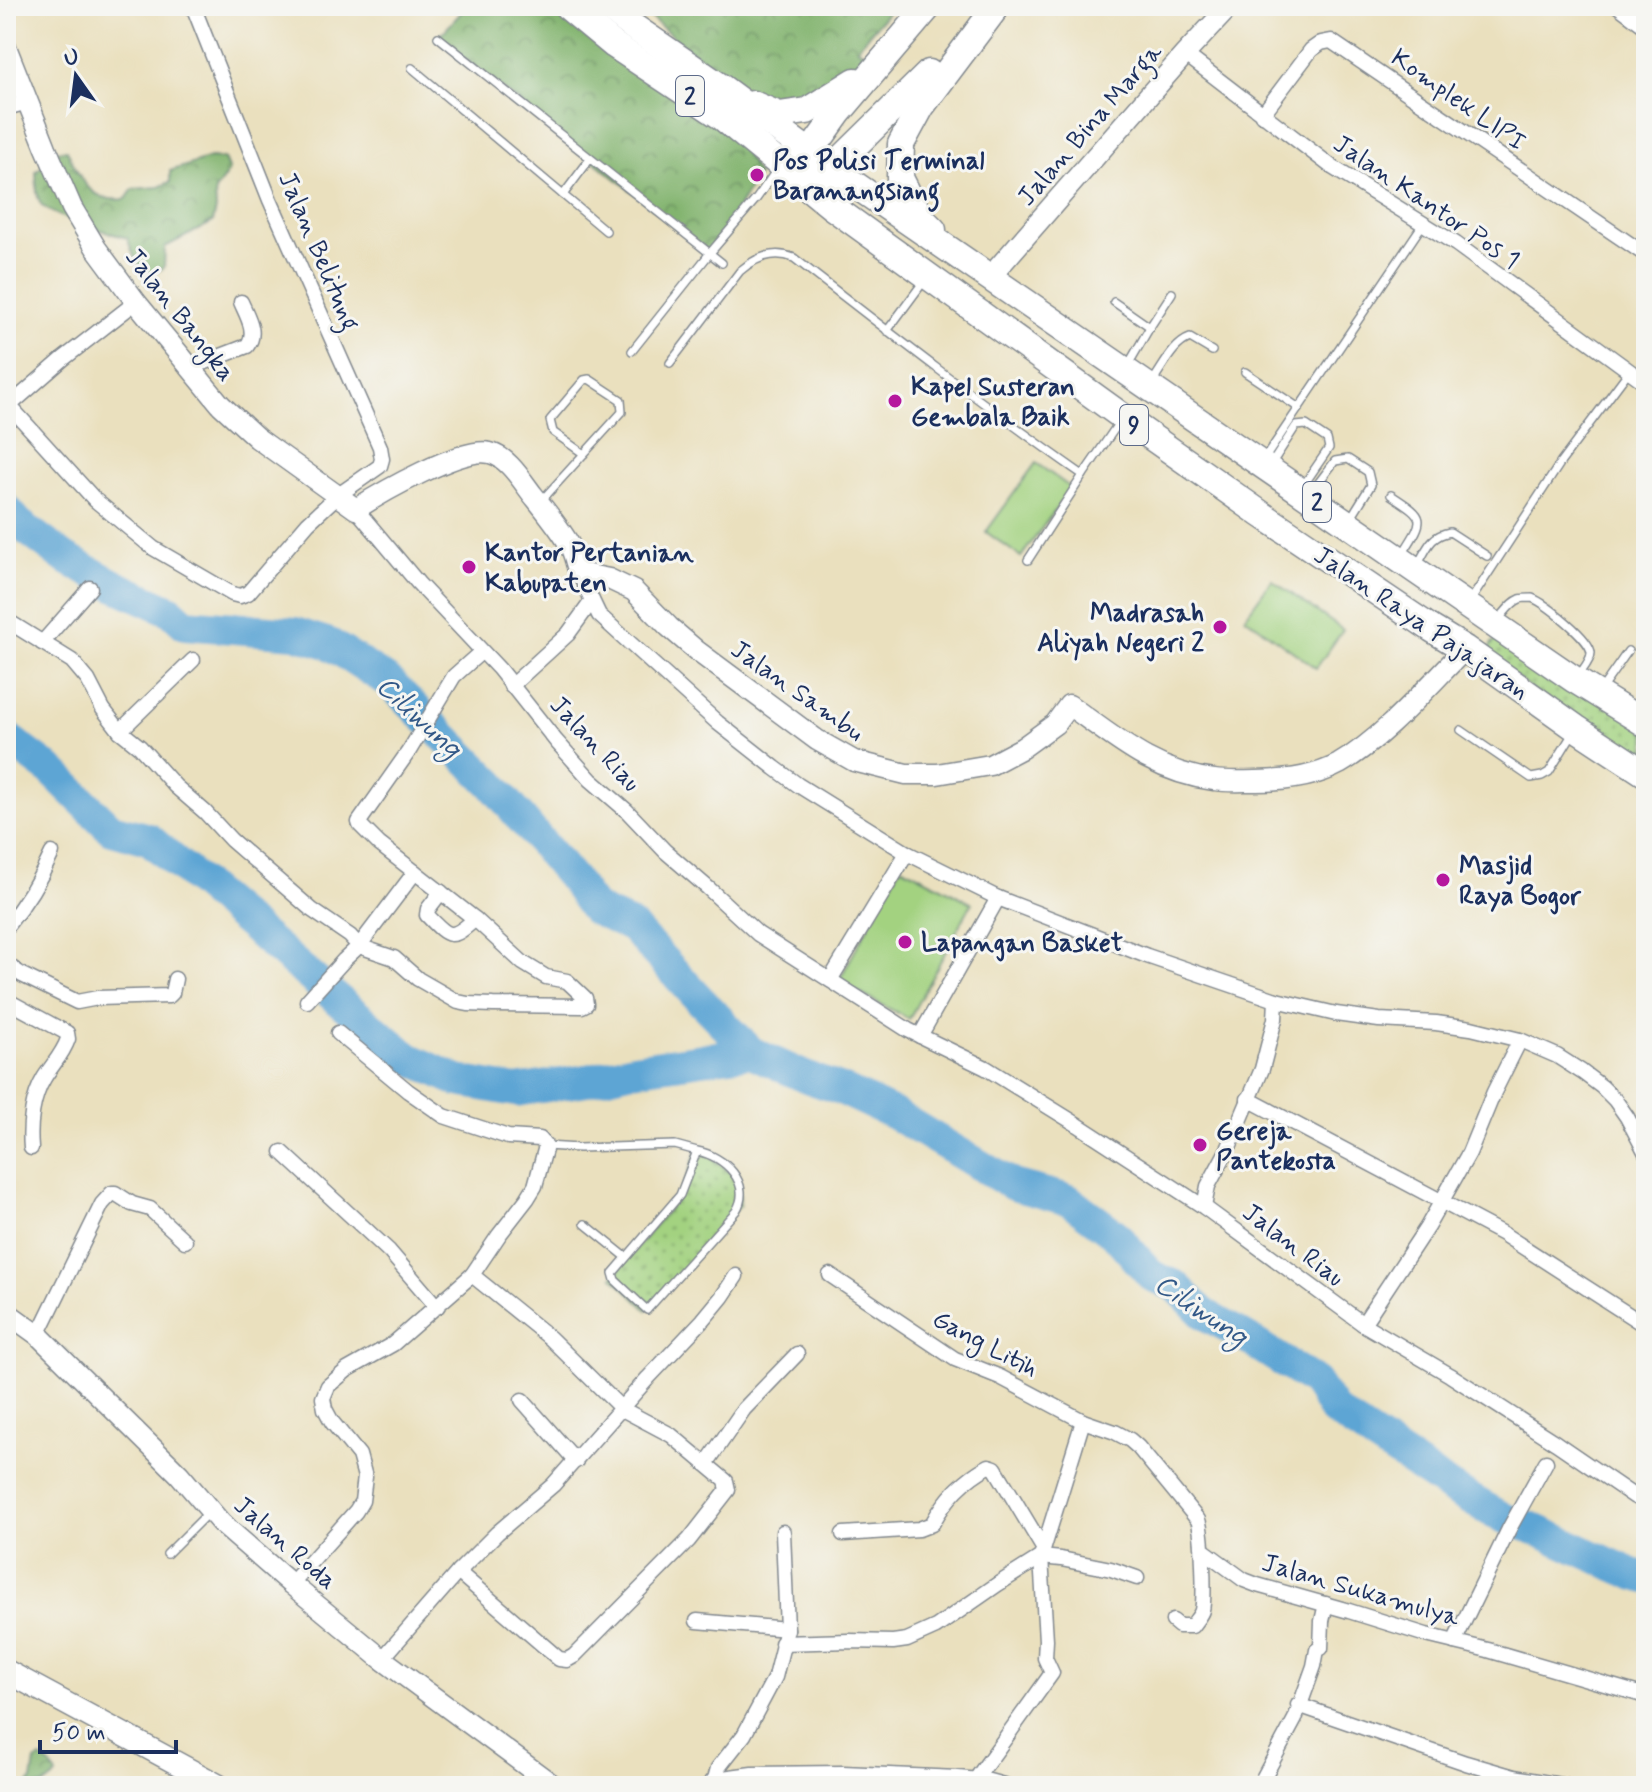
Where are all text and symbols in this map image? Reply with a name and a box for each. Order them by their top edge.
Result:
north arrow [36,36,116,116]
street label: Jalan Bina Marga [1010,37,1173,216]
street label: Komplek LIPI [1384,42,1532,160]
text: U [61,43,82,74]
road number: 2 [676,76,704,116]
street label: Jalan Kantor Pos 1 [1326,128,1526,278]
place label: Pos Polisi Terminal Baranangsiang [773,145,984,212]
marker: Pos Polisi Terminal Baranangsiang [748,166,766,184]
street label: Jalan Belitung [267,167,367,338]
street label: Jalan Bangka [115,241,242,390]
place label: Kapel Susteran Gembala Baik [911,371,1075,435]
marker: Kapel Susteran Gembala Baik [886,392,904,410]
road number: 9 [1120,405,1148,445]
road number: 2 [1303,482,1331,522]
place label: Kantor Pertanian Kabupaten [485,537,694,601]
street label: Jalan Raya Pajajaran [1307,539,1535,708]
marker: Kantor Pertanian Kabupaten [460,558,478,576]
place label: Madrasah Aliyah Negeri 2 [1037,597,1204,662]
marker: Madrasah Aliyah Negeri 2 [1211,618,1229,636]
street label: Jalan Sambu [723,633,870,750]
water label: Ciliwung [366,669,470,770]
street label: Jalan Riau [541,689,648,800]
place label: Masjid Raya Bogor [1459,850,1582,915]
marker: Masjid Raya Bogor [1434,871,1452,889]
place label: Lapangan Basket [921,927,1123,962]
marker: Lapangan Basket [896,933,914,951]
place label: Gereja Pantekosta [1216,1115,1336,1179]
marker: Gereja Pantekosta [1191,1136,1209,1154]
street label: Jalan Riau [1235,1196,1351,1295]
water label: Ciliwung [1146,1267,1256,1358]
street label: Gang Litih [925,1303,1044,1389]
street label: Jalan Roda [226,1489,344,1598]
street label: Jalan Sukamulya [1258,1546,1464,1635]
scale bar [40,1704,176,1754]
text: 50 m [52,1718,106,1749]

